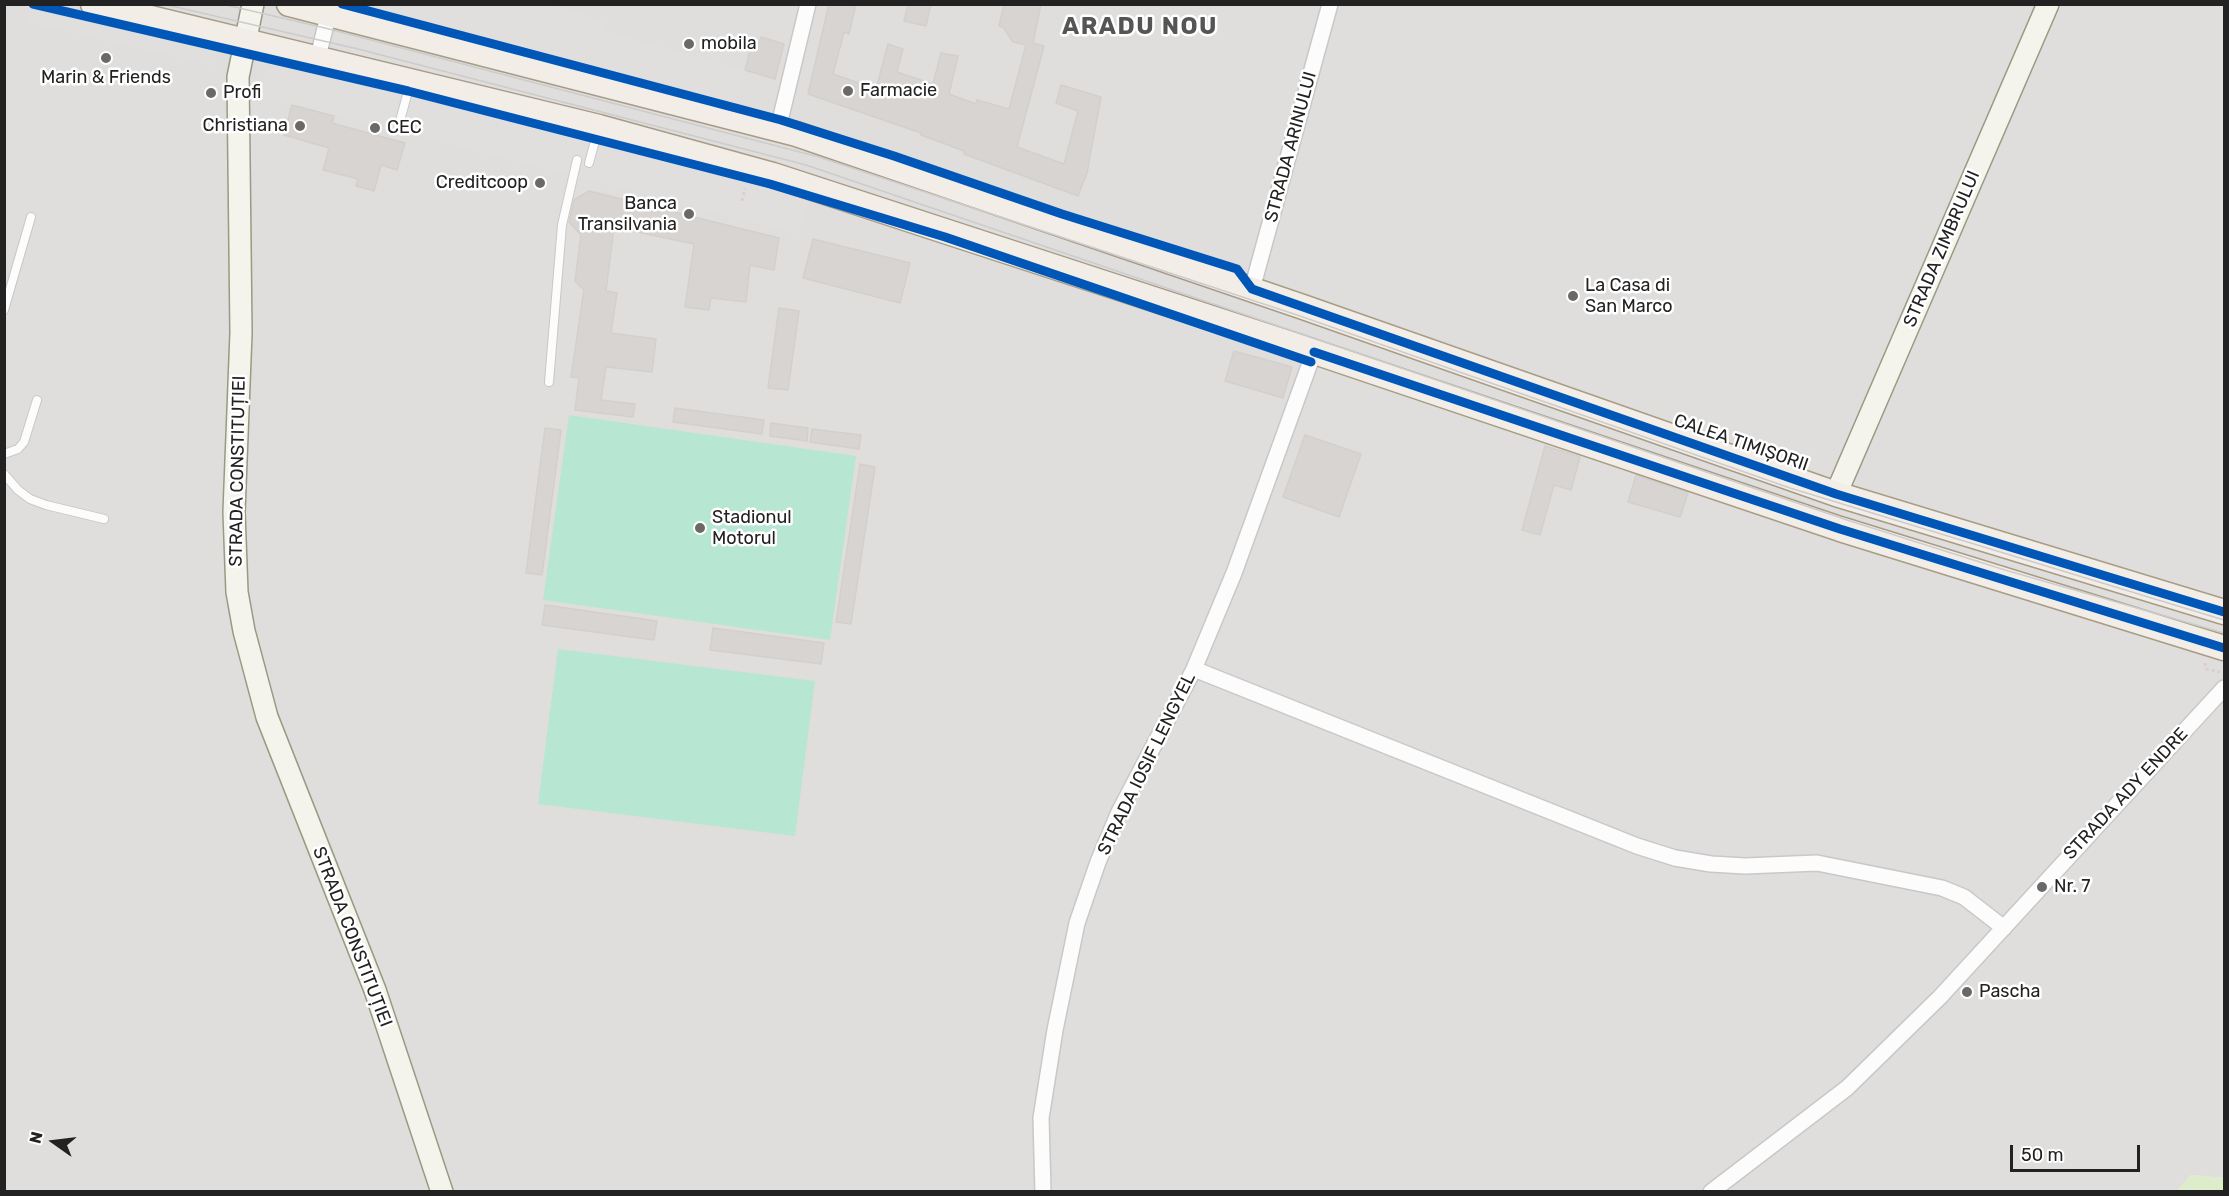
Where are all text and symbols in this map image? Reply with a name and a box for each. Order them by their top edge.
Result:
district label: ARADU NOU [1062,13,1218,41]
place label: mobila [701,33,757,55]
marker: mobila [682,37,696,51]
marker: Marin & Friends [99,51,113,65]
place label: Marin & Friends [41,67,171,89]
street label: STRADA ARINULUI [1260,69,1322,225]
place label: Farmacie [860,80,937,102]
place label: Profi [223,82,261,104]
marker: Farmacie [841,84,855,98]
marker: Profi [204,86,218,100]
place label: Christiana [203,115,288,137]
place label: CEC [387,117,422,139]
marker: Christiana [293,119,307,133]
marker: CEC [368,121,382,135]
street label: STRADA ZIMBRULUI [1899,168,1985,330]
place label: Creditcoop [436,172,528,194]
marker: Creditcoop [533,176,547,190]
place label: Banca Transilvania [578,193,677,236]
marker: Banca Transilvania [682,207,696,221]
place label: La Casa di San Marco [1585,275,1673,318]
marker: La Casa di San Marco [1566,289,1580,303]
street label: STRADA CONSTITUȚIEI [226,375,250,567]
street label: CALEA TIMIȘORII [1671,410,1811,476]
place label: Stadionul Motorul [712,507,792,550]
marker: Stadionul Motorul [693,521,707,535]
street label: STRADA IOSIF LENGYEL [1093,669,1201,859]
street label: STRADA ADY ENDRE [2059,724,2193,864]
street label: STRADA CONSTITUȚIEI [308,844,396,1030]
place label: Nr. 7 [2054,876,2091,898]
marker: Nr. 7 [2035,880,2049,894]
place label: Pascha [1979,981,2040,1003]
marker: Pascha [1960,985,1974,999]
north arrow [24,1112,84,1172]
text: N [25,1130,47,1145]
scale bar [2013,1133,2144,1171]
text: 50 m [2021,1144,2064,1166]

